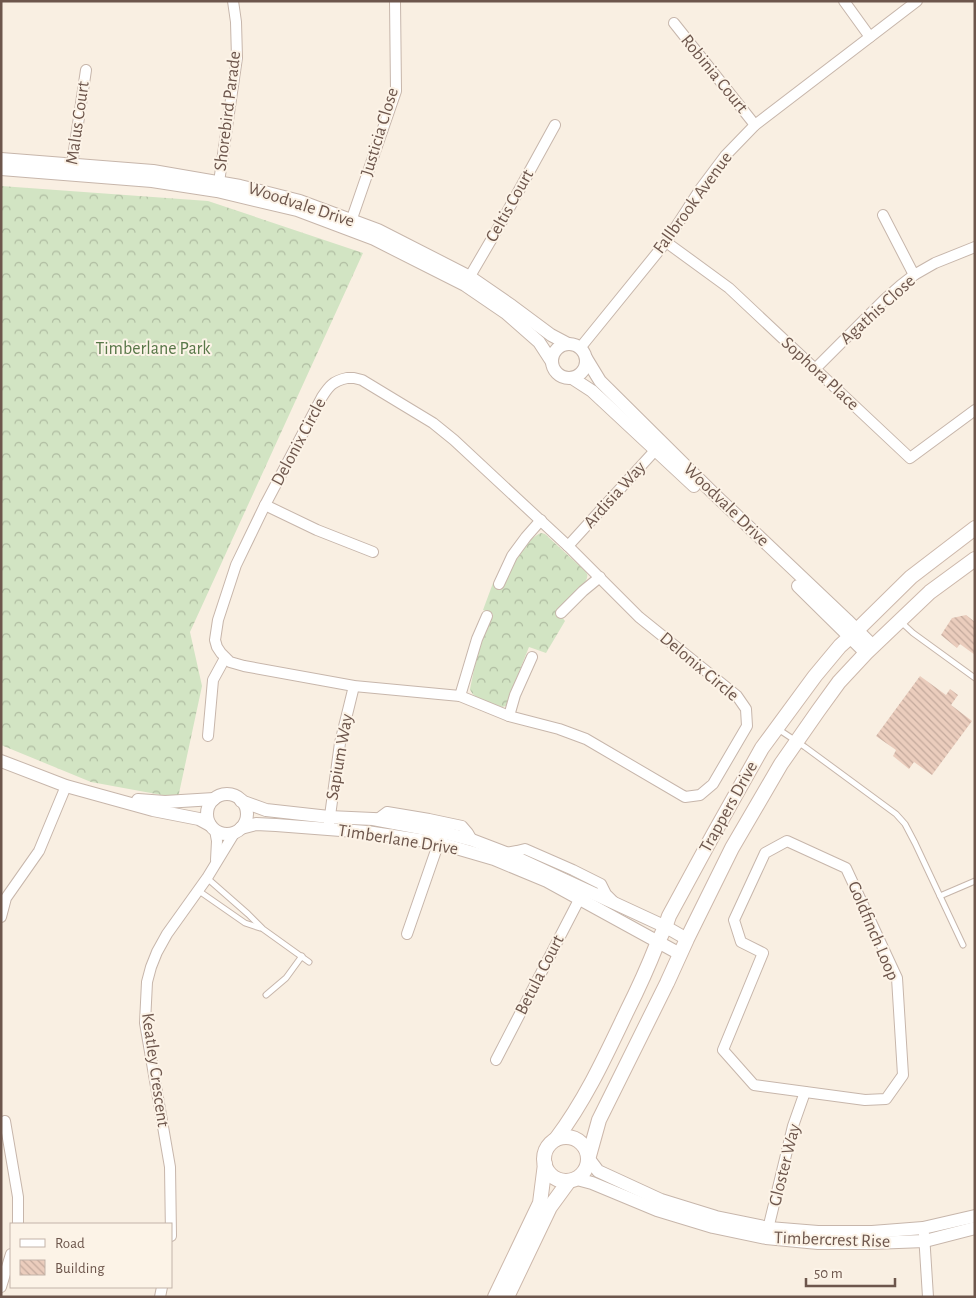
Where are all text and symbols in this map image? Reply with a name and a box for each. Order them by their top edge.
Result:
street label: Robinia Court [677,31,751,117]
street label: Shorebird Parade [212,50,244,172]
street label: Malus Court [63,80,93,166]
street label: Justicia Close [358,86,402,178]
street label: Fallbrook Avenue [650,149,736,257]
street label: Celtis Court [483,166,537,245]
street label: Woodvale Drive [245,179,357,231]
street label: Agathis Close [837,272,919,348]
street label: Sophora Place [778,334,862,414]
park label: Timberlane Park [95,340,211,358]
street label: Delonix Circle [268,395,330,489]
street label: Ardisia Way [581,458,650,532]
street label: Woodvale Drive [680,460,772,550]
street label: Delonix Circle [656,629,742,705]
street label: Sapium Way [324,712,356,802]
street label: Trappers Drive [697,758,761,856]
street label: Timberlane Drive [337,822,459,858]
street label: Goldfinch Loop [844,879,902,983]
street label: Betula Court [512,932,568,1018]
street label: Keatley Crescent [138,1012,172,1129]
street label: Gloster Way [766,1122,804,1208]
legend [10,1223,172,1288]
street label: Timbercrest Rise [773,1229,891,1251]
text: Road [55,1236,85,1251]
scale bar [806,1256,895,1288]
text: Building [55,1261,105,1276]
text: 50 m [814,1266,843,1281]

